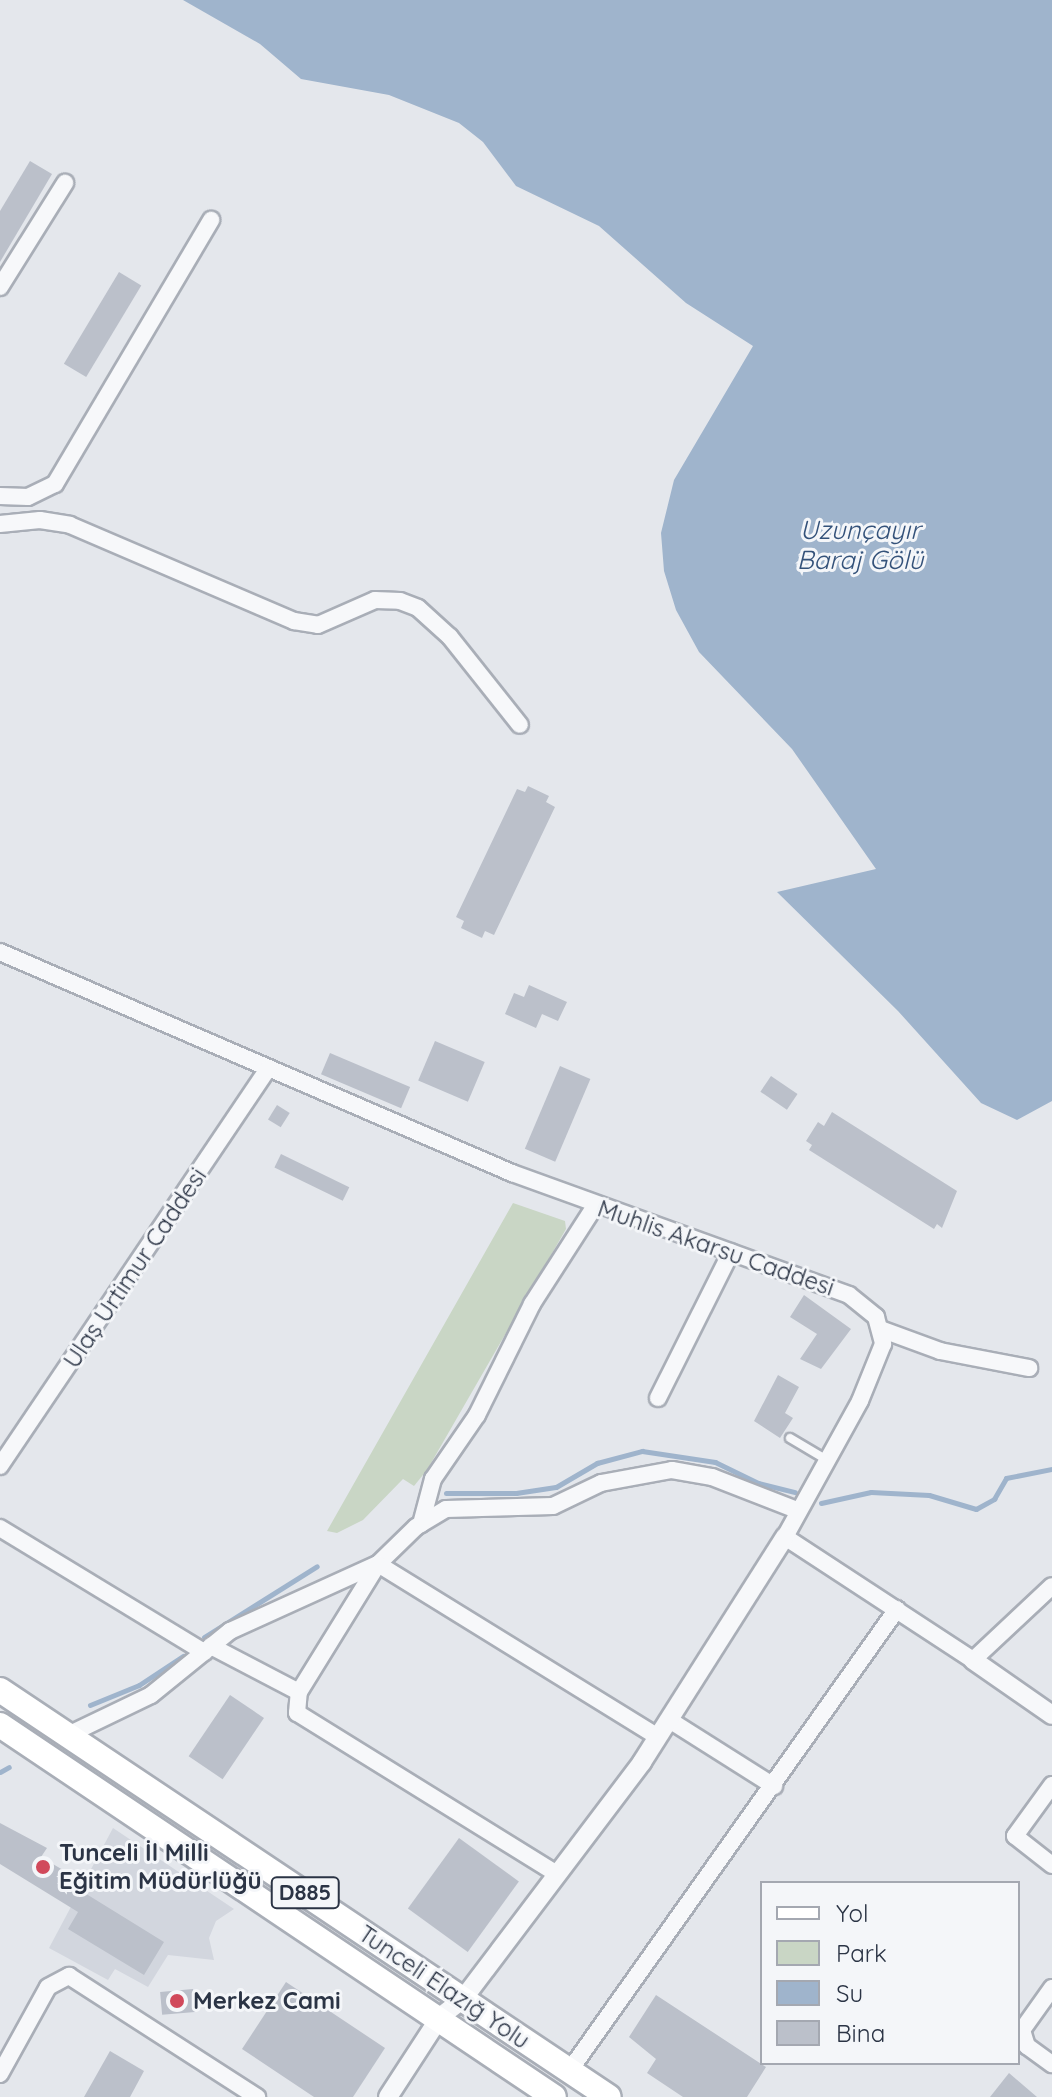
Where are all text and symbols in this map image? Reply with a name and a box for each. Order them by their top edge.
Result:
water label: Uzunçayır Baraj Gölü [797,514,923,576]
street label: Ulaş Urtimur Caddesi [57,1162,213,1374]
street label: Muhlis Akarsu Caddesi [594,1194,838,1302]
place label: Tunceli İl Milli Eğitim Müdürlüğü [59,1839,262,1895]
marker: Tunceli İl Milli Eğitim Müdürlüğü [34,1858,52,1876]
road number: D885 [269,1875,341,1911]
legend [760,1881,1020,2065]
text: Yol [836,1898,868,1928]
street label: Tunceli Elazığ Yolu [353,1919,535,2055]
text: Park [836,1938,887,1968]
text: Su [836,1978,863,2008]
place label: Merkez Cami [193,1987,341,2015]
marker: Merkez Cami [168,1992,186,2010]
text: Bina [836,2018,885,2048]

